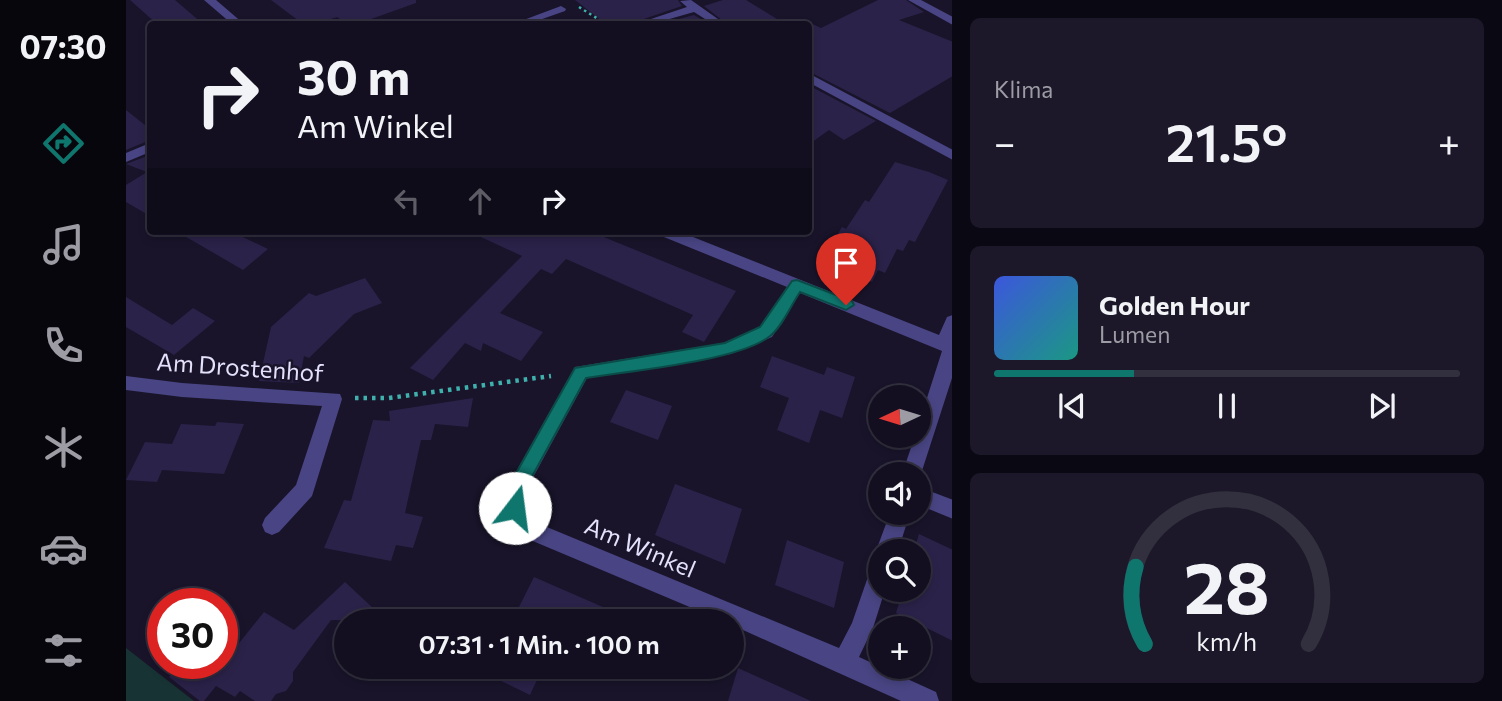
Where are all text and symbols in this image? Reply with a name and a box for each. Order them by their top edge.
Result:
text: 07:30 [20,26,106,66]
text: 30 m [297,45,410,105]
icon: right [182,49,273,140]
text: Klima [994,75,1053,103]
text: Am Winkel [297,105,454,145]
text: 21.5° [1166,109,1287,173]
text: − [994,118,1016,165]
text: + [1438,118,1460,165]
icon: directions [39,119,88,168]
icon: left [388,182,426,220]
icon: ahead [461,182,499,220]
icon: right [534,182,572,220]
icon: music [39,220,88,269]
pin [816,233,876,305]
icon: arrive [827,244,865,282]
text: Golden Hour [1099,289,1250,320]
text: Lumen [1099,320,1170,348]
icon: phone [39,321,88,370]
street label: Am Drostenhof [156,346,325,387]
north arrow [868,385,931,448]
map controls [868,385,931,679]
icon: previous [1053,387,1091,425]
icon: pause [1208,387,1246,425]
icon: next [1363,387,1401,425]
icon: climate [39,423,88,472]
button: sound [868,462,931,525]
position arrow [478,471,552,545]
street label: Am Winkel [581,510,700,583]
icon: car [39,524,88,573]
button: search [868,539,931,602]
text: 28 [1184,541,1270,630]
speed limit sign: 30 [147,588,238,679]
button: + [868,616,931,679]
icon: filters [39,626,88,675]
text: km/h [1197,626,1257,656]
text: 07:31 · 1 Min. · 100 m [418,628,660,659]

